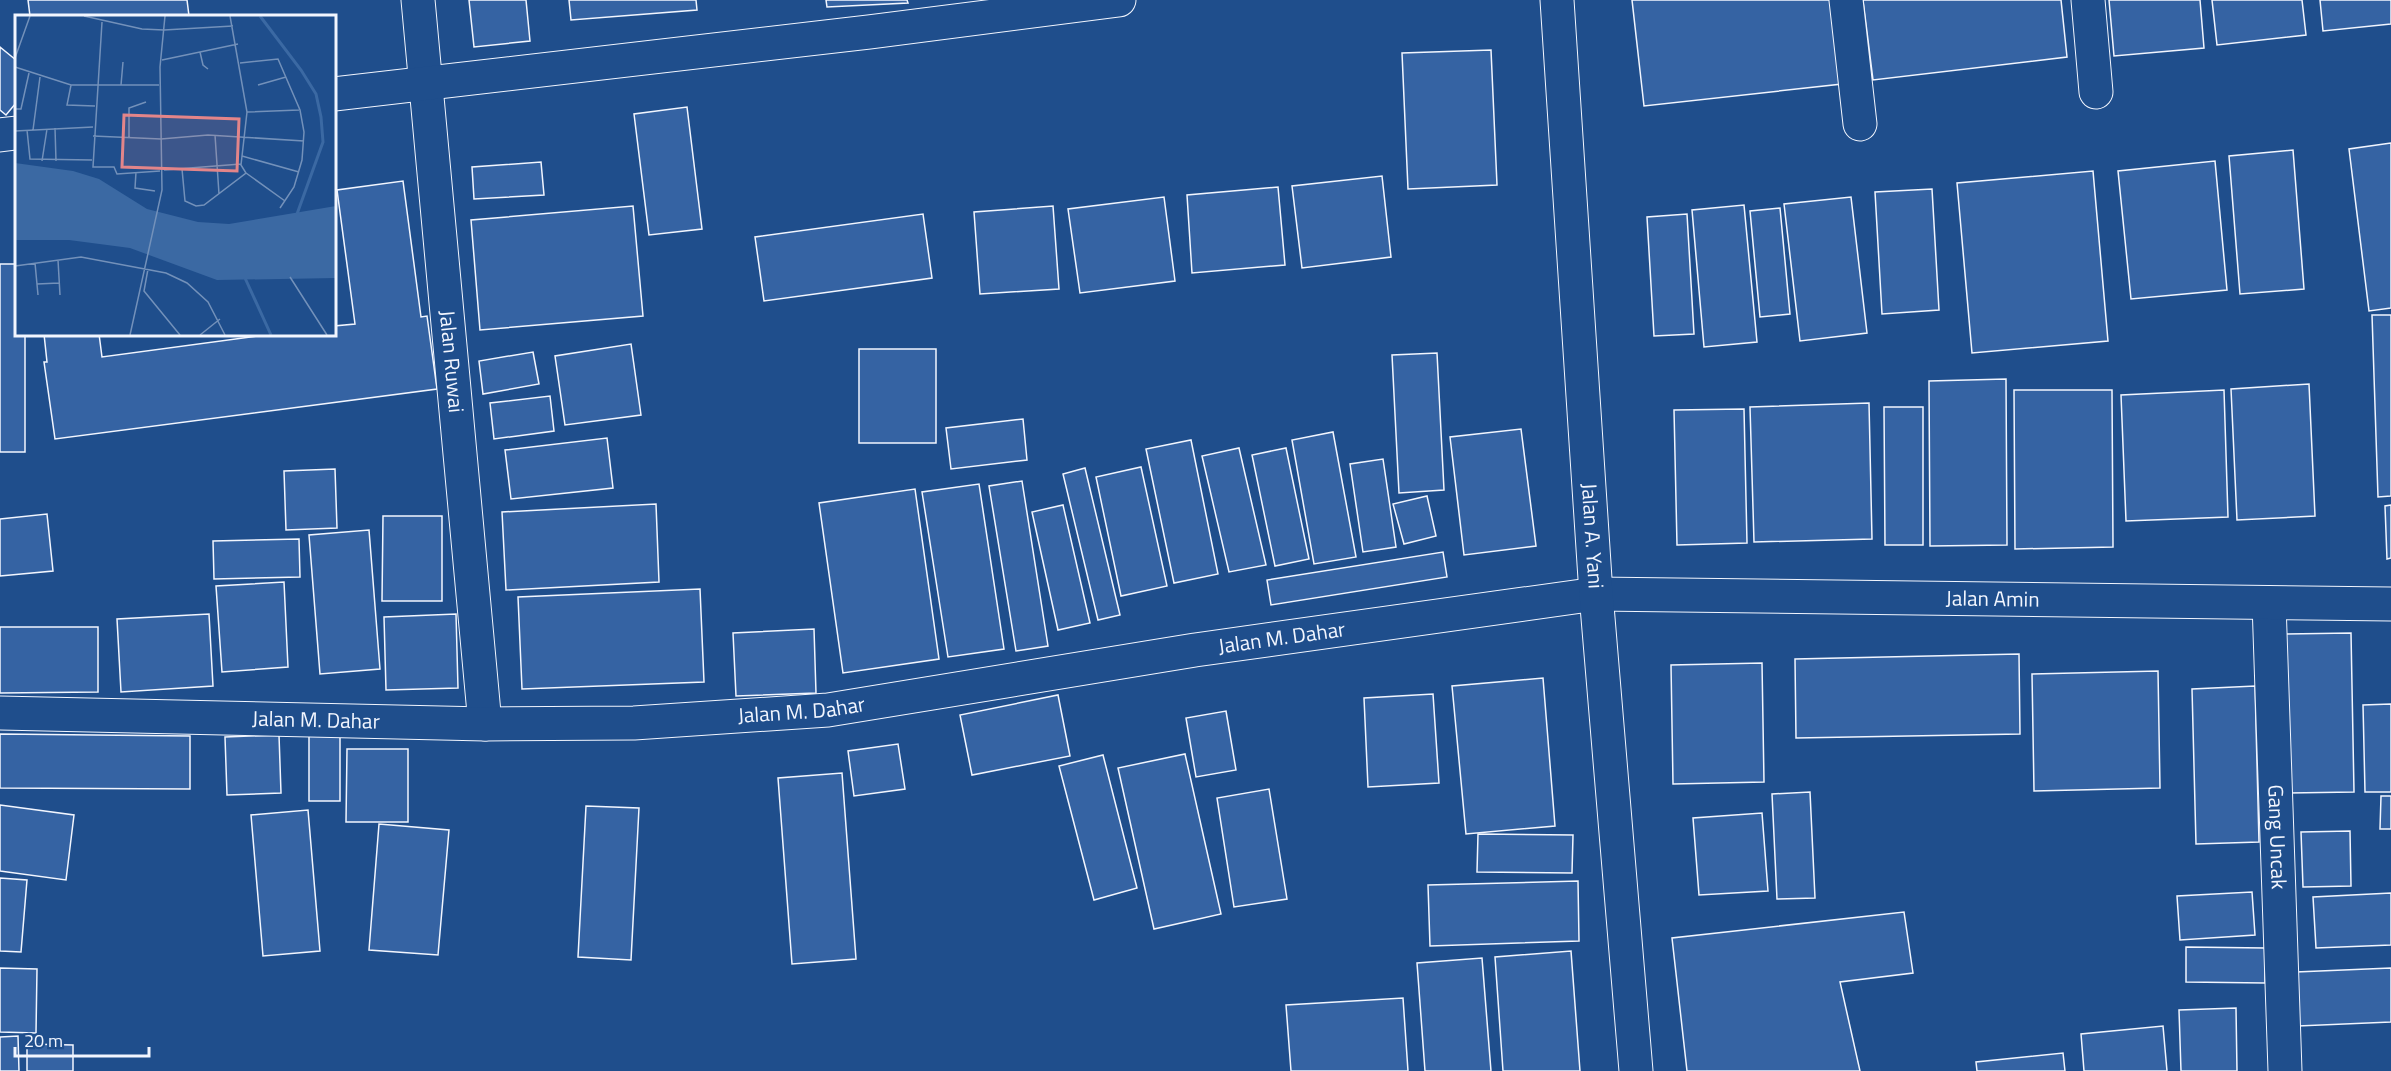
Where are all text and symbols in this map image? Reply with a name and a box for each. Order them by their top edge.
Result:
inset map [15,15,336,336]
street label: Jalan Ruwai [432,309,473,414]
street label: Jalan A. Yani [1574,482,1613,590]
street label: Jalan Amin [1946,581,2040,615]
street label: Jalan M. Dahar [1216,612,1347,662]
street label: Jalan M. Dahar [737,687,867,731]
street label: Jalan M. Dahar [252,702,380,737]
street label: Gang Uncak [2260,784,2296,890]
scale bar [15,1020,148,1058]
text: 20 m [24,1027,63,1054]

